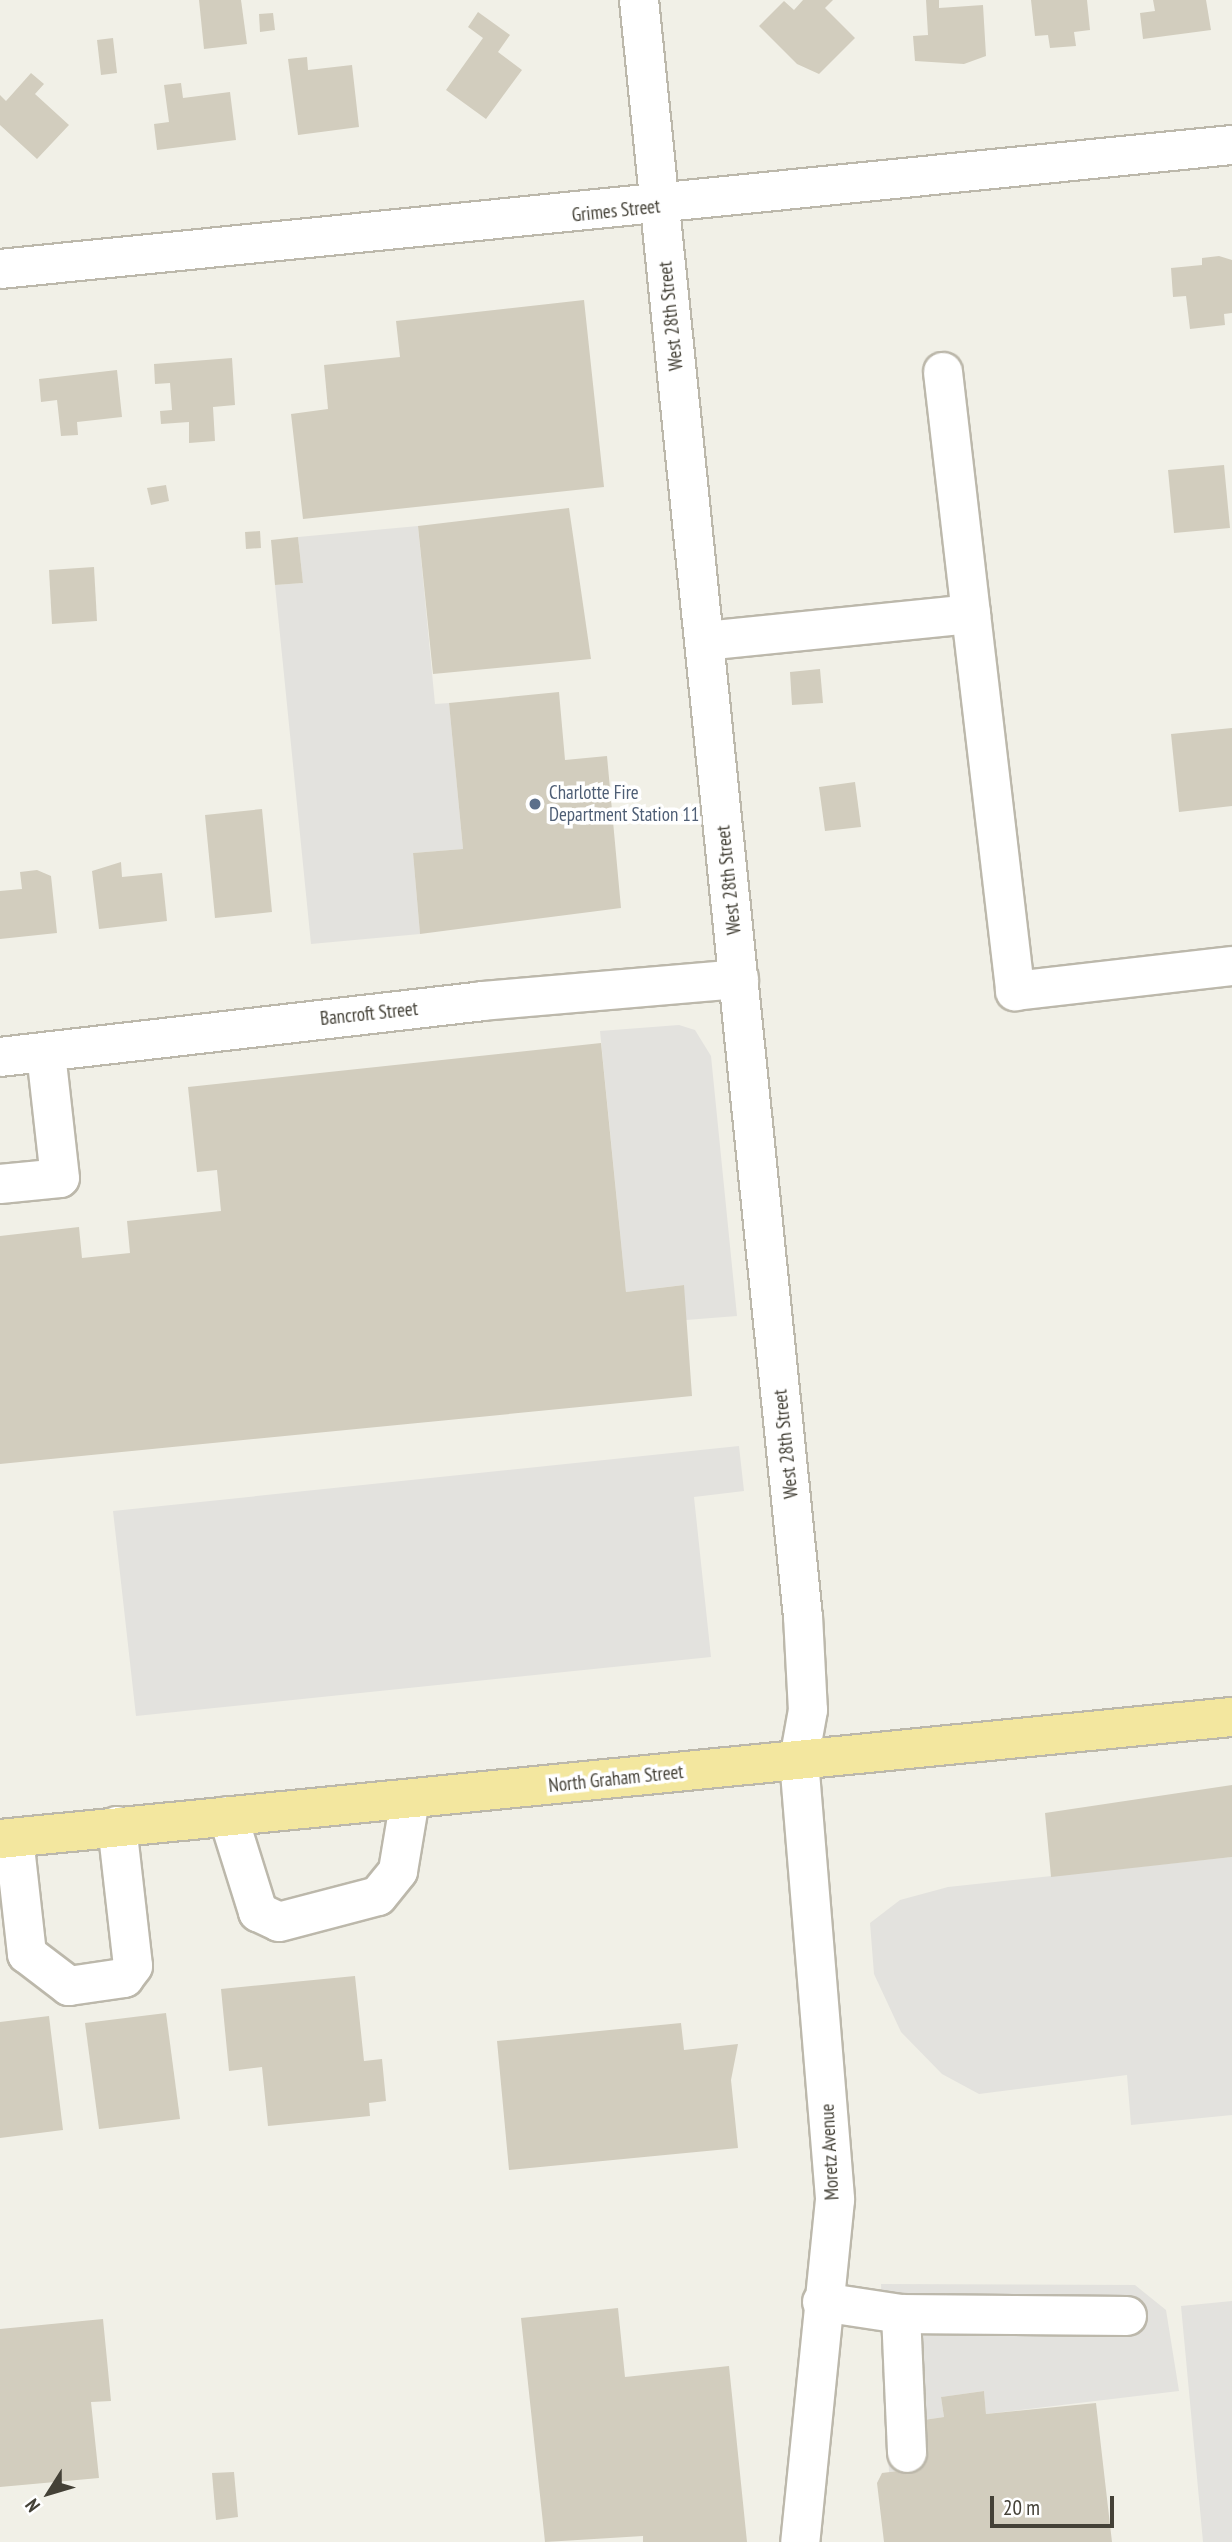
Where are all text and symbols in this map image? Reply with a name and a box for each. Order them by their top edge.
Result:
street label: Grimes Street [571,195,661,227]
street label: West 28th Street [654,260,688,372]
place label: Charlotte Fire Department Station 11 [549,782,699,826]
marker: Charlotte Fire Department Station 11 [527,796,543,812]
street label: West 28th Street [712,824,746,936]
street label: Bancroft Street [319,998,419,1030]
street label: West 28th Street [769,1388,803,1500]
street label: North Graham Street [547,1761,685,1797]
street label: Moretz Avenue [816,2103,844,2201]
north arrow [14,2458,84,2528]
scale bar [994,2482,1118,2526]
text: N [20,2494,45,2517]
text: 20 m [1003,2494,1040,2521]

